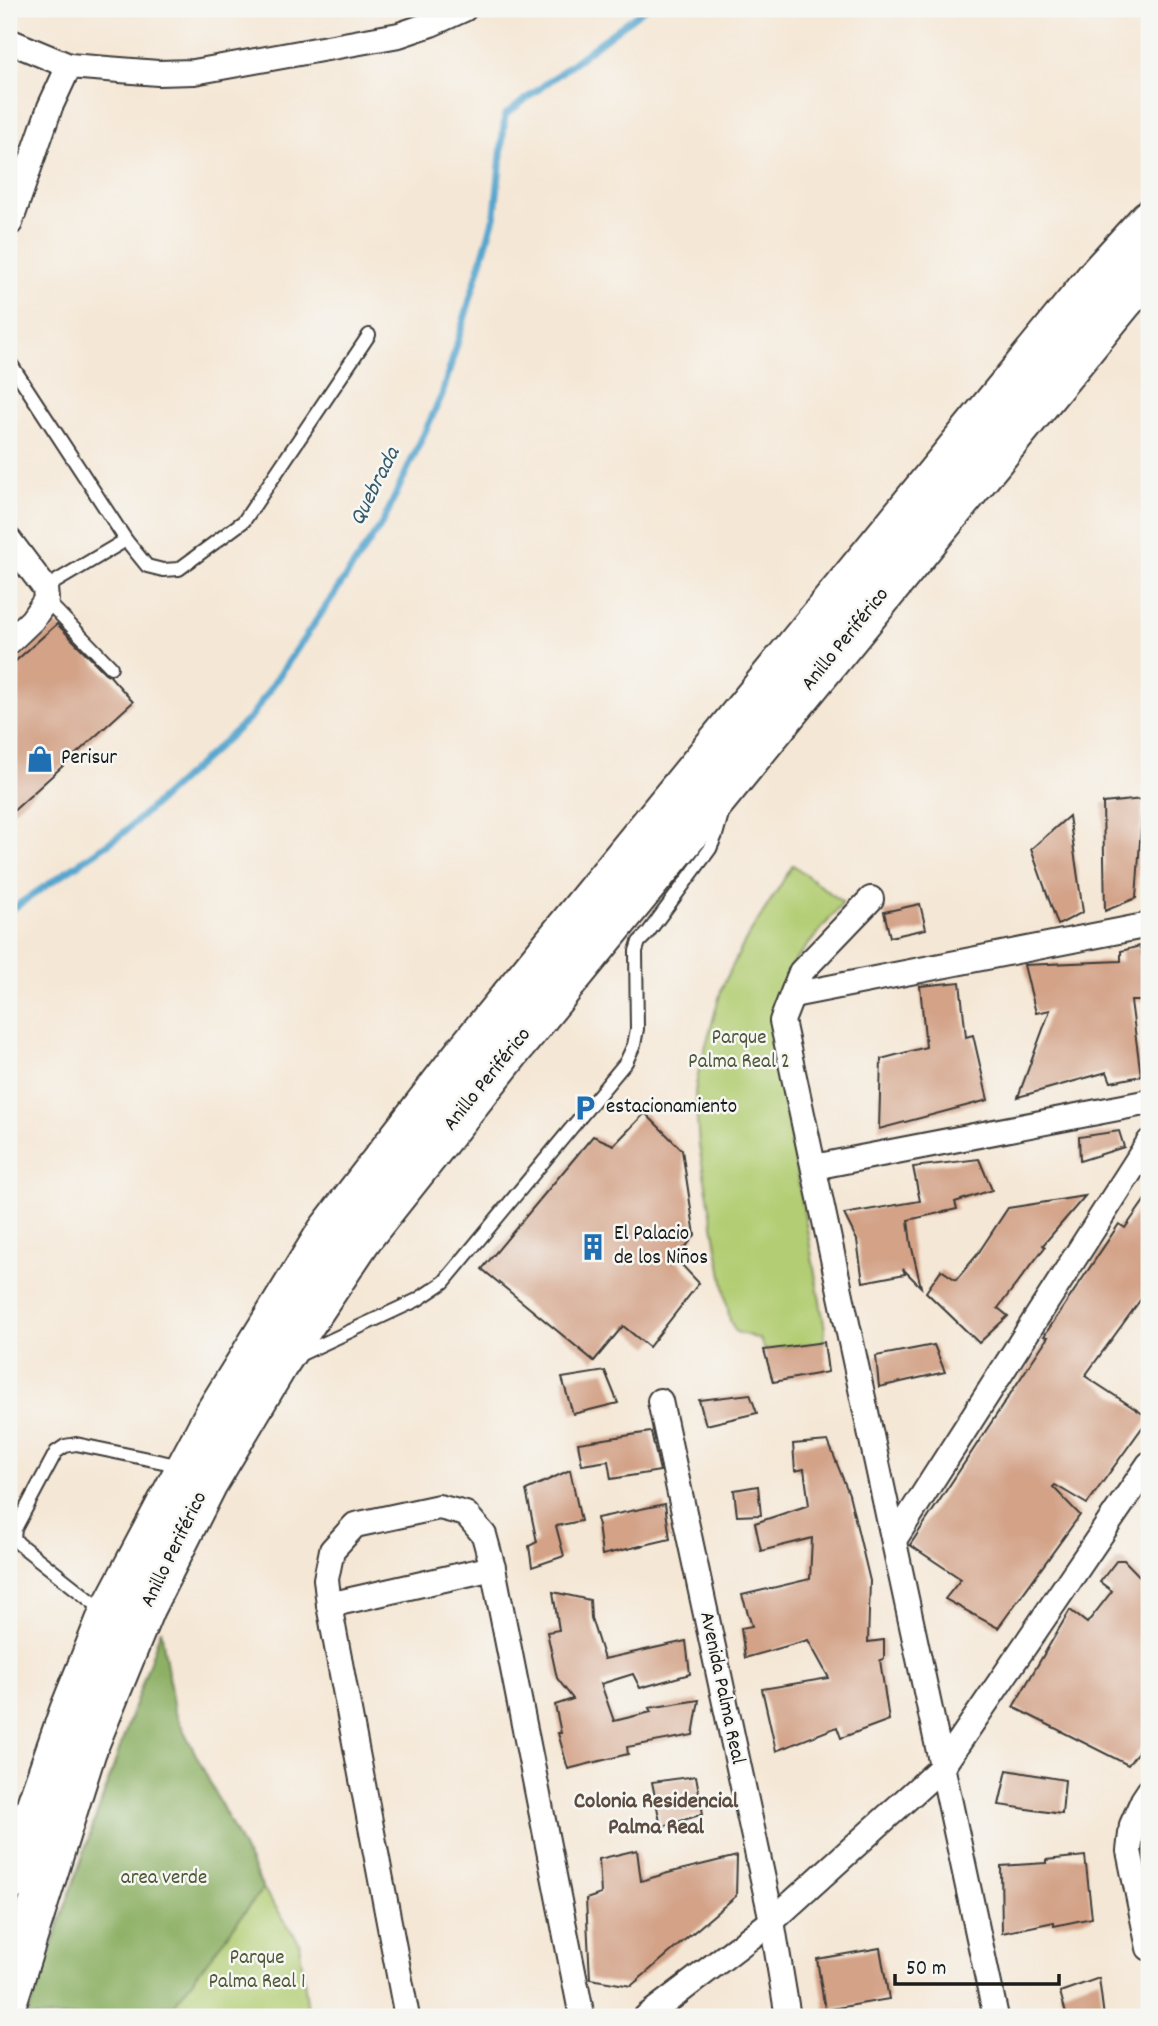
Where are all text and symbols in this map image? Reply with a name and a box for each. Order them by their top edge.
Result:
water label: Quebrada [342,441,410,532]
street label: Anillo Periférico [795,582,897,698]
shop icon: Perisur [25,744,55,774]
place label: Perisur [61,744,117,774]
street label: Anillo Periférico [437,1022,539,1138]
park label: Parque Palma Real 2 [688,1024,790,1078]
parking icon: estacionamiento [570,1093,600,1123]
place label: estacionamiento [606,1093,737,1123]
place label: El Palacio de los Niños [614,1220,708,1274]
building icon: El Palacio de los Niños [578,1232,608,1262]
street label: Anillo Periférico [134,1487,216,1613]
street label: Avenida Palma Real [690,1609,752,1767]
district label: Colonia Residencial Palma Real [574,1786,739,1845]
park label: area verde [121,1864,207,1894]
scale bar [895,1942,1060,1986]
park label: Parque Palma Real 1 [208,1944,306,1998]
text: 50 m [906,1955,946,1985]

